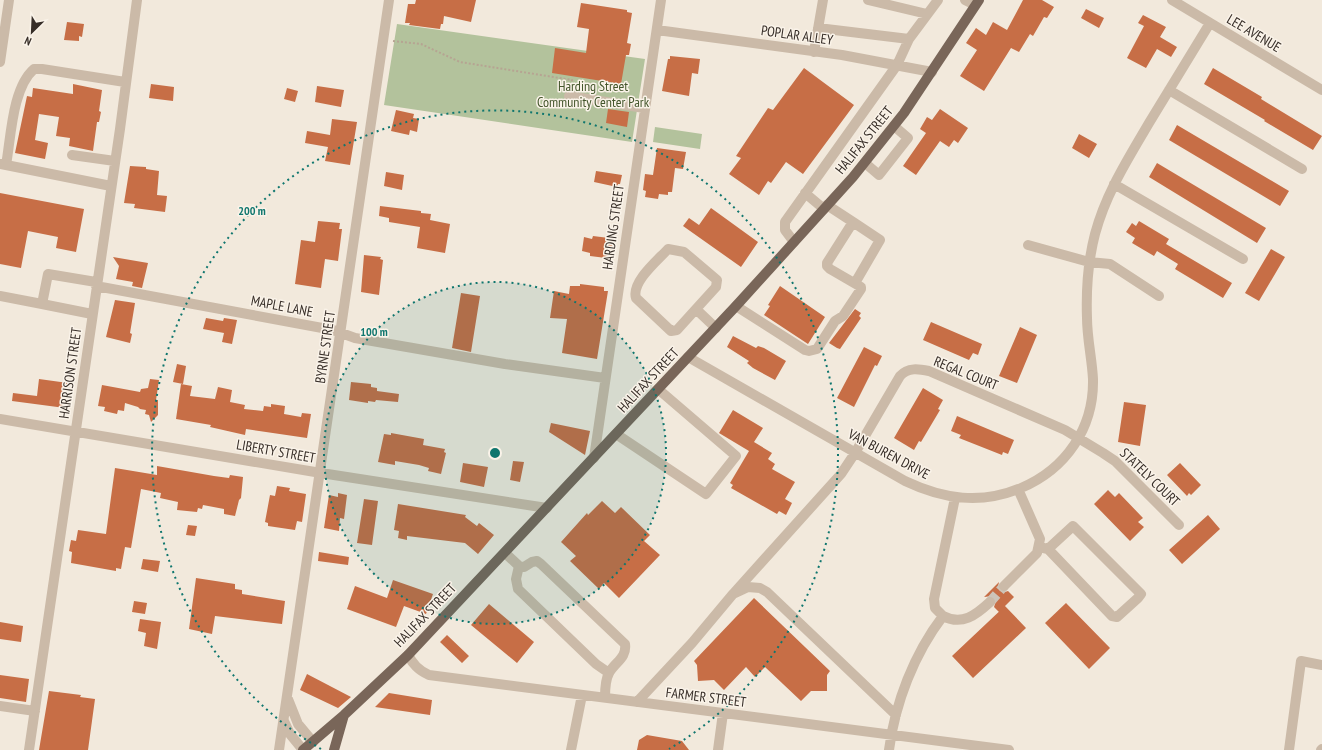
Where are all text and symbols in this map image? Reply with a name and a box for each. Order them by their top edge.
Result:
street label: LEE AVENUE [1224,10,1284,56]
north arrow [12,12,52,52]
street label: POPLAR ALLEY [760,21,835,49]
text: N [22,34,33,49]
park label: Harding Street Community Center Park [537,77,650,111]
street label: HALIFAX STREET [831,102,897,178]
street label: HARDING STREET [598,182,628,271]
text: 200 m [238,203,266,218]
street label: MAPLE LANE [250,291,314,321]
street label: BYRNE STREET [311,309,339,385]
text: 100 m [360,324,388,339]
street label: HARRISON STREET [55,325,85,420]
street label: HALIFAX STREET [613,343,683,416]
street label: REGAL COURT [931,352,1002,394]
street label: VAN BUREN DRIVE [844,424,933,483]
street label: LIBERTY STREET [235,435,318,467]
street label: STATELY COURT [1116,444,1184,511]
centre of rings [488,446,502,460]
street label: HALIFAX STREET [390,579,461,651]
street label: FARMER STREET [665,683,748,711]

